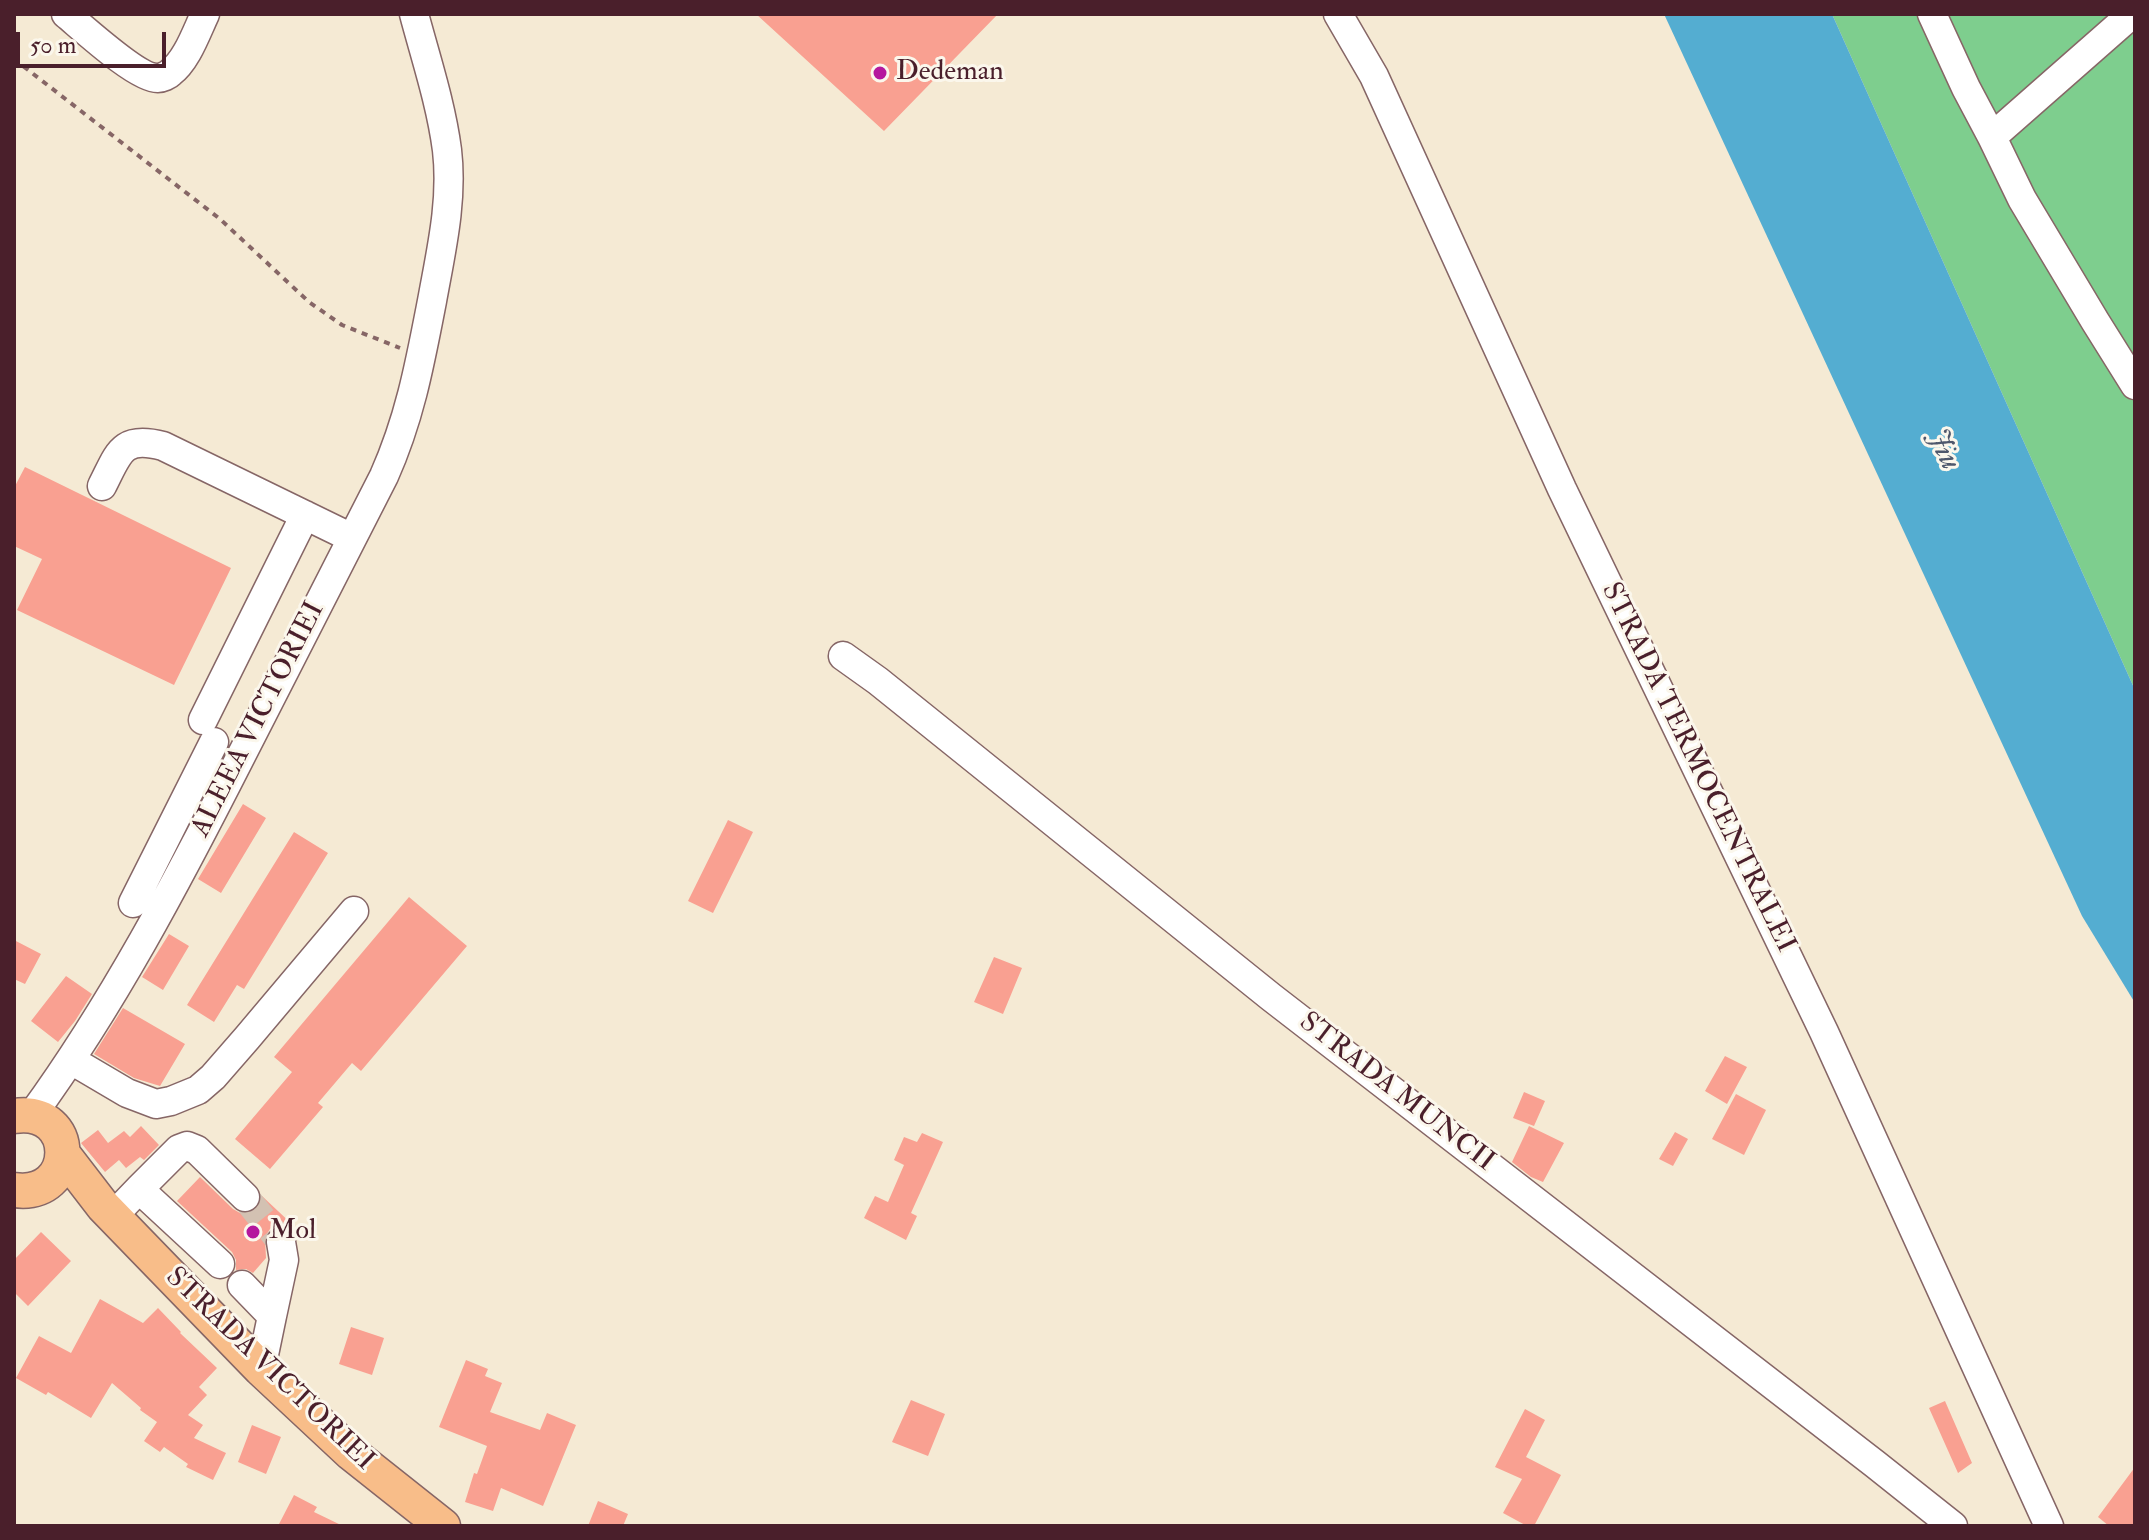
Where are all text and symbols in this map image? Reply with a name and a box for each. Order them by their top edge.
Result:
scale bar [20,16,170,66]
text: 50 m [30,30,76,61]
place label: Dedeman [896,56,1004,90]
marker: Dedeman [871,64,889,82]
water label: Jiu [1917,424,1967,476]
street label: STRADA TERMOCENTRALEI [1593,578,1801,958]
street label: ALEEA VICTORIEI [185,597,333,843]
street label: STRADA MUNCII [1292,1006,1500,1180]
place label: Mol [269,1215,316,1249]
marker: Mol [244,1223,262,1241]
street label: STRADA VICTORIEI [157,1261,381,1479]

